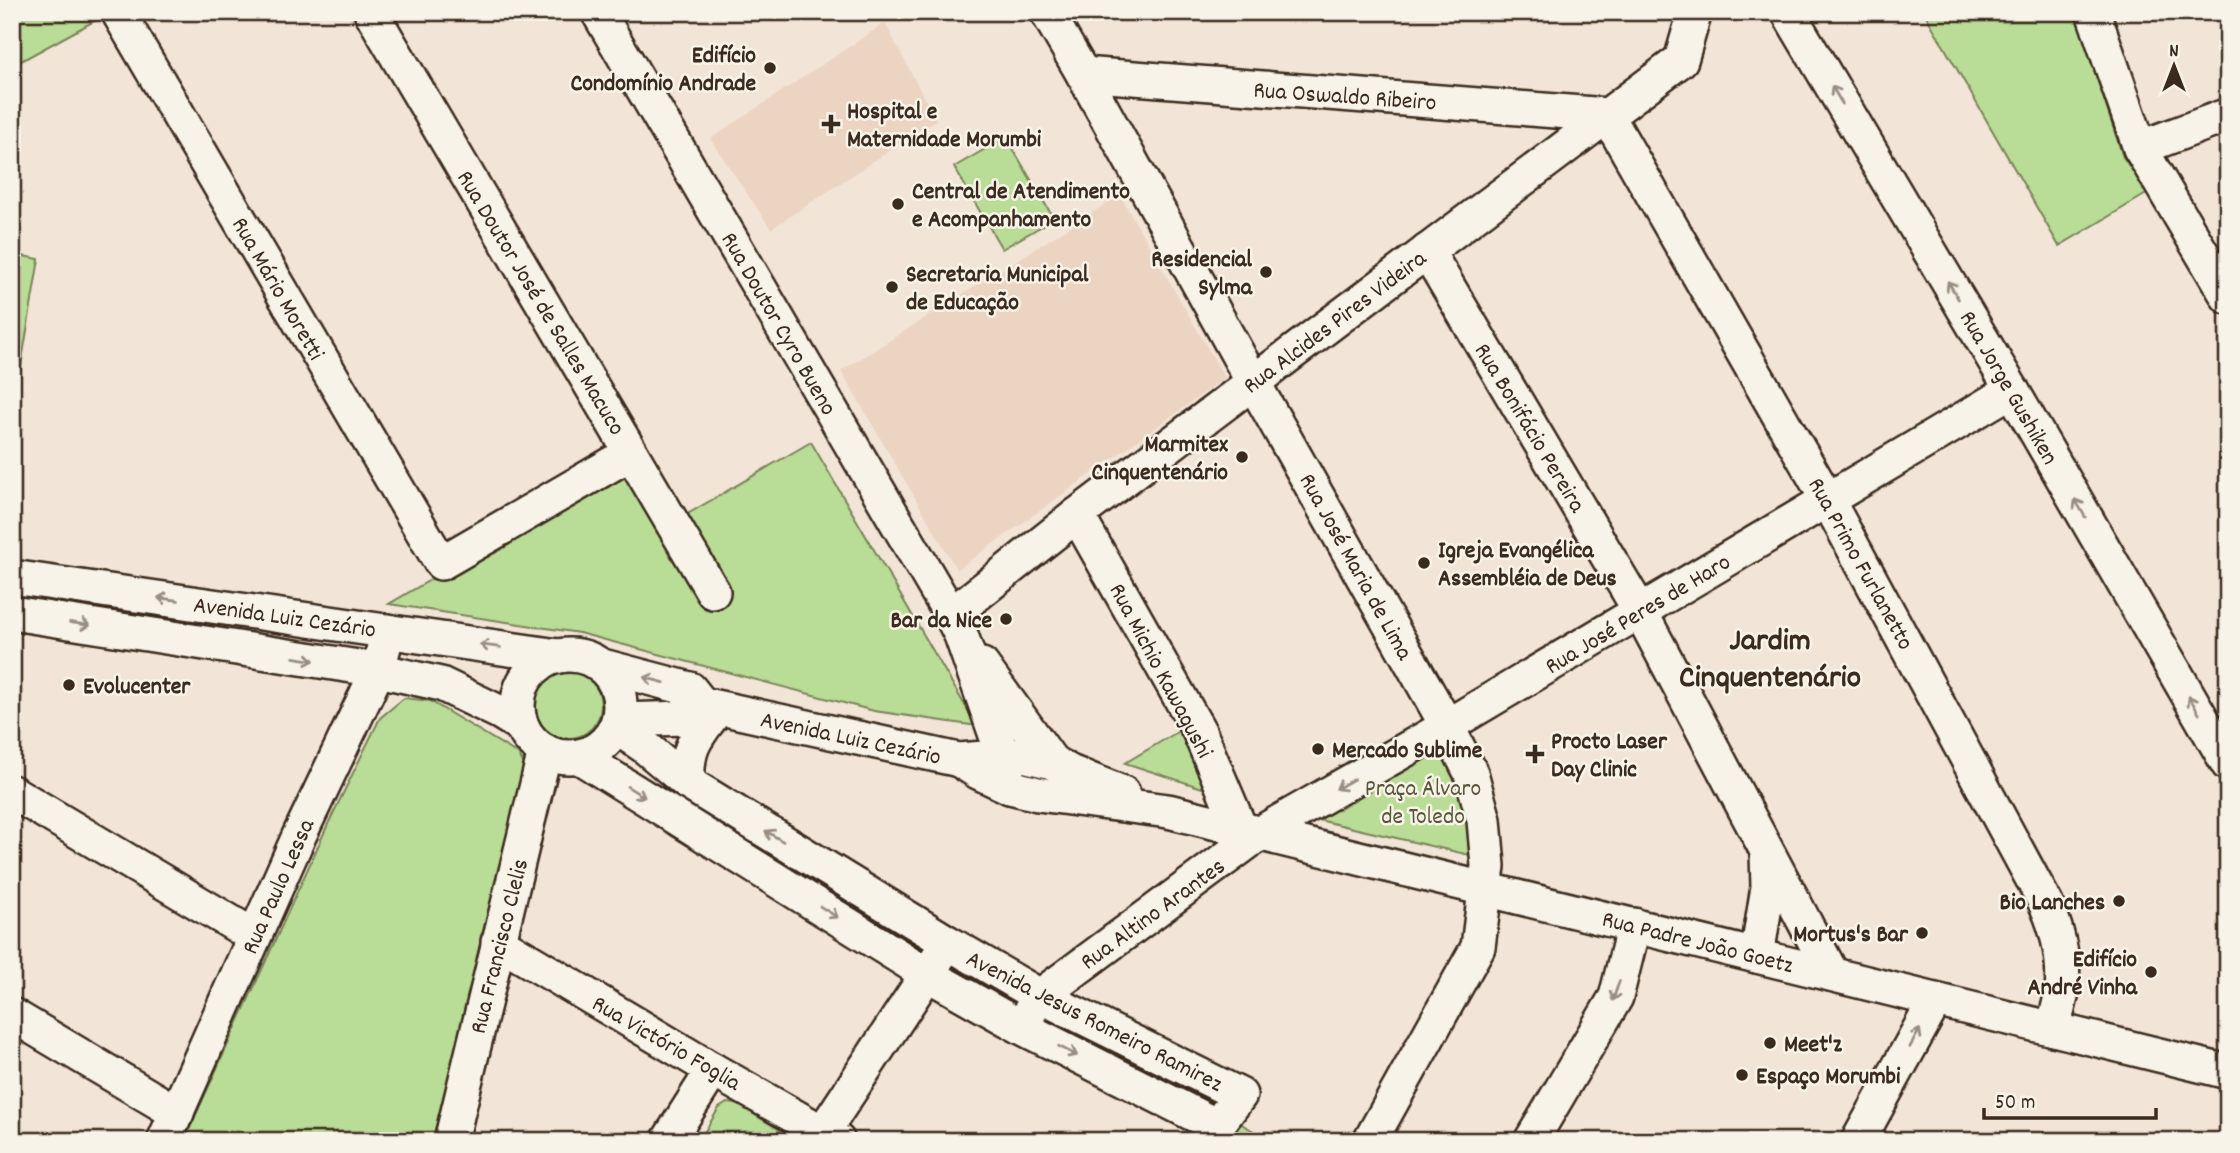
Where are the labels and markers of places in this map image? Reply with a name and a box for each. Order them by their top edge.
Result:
place label: Edifício Condomínio Andrade [570,40,756,102]
marker: Edifício Condomínio Andrade [762,60,778,76]
place label: Hospital e Maternidade Morumbi [847,96,1042,158]
marker: Hospital e Maternidade Morumbi [821,114,841,134]
place label: Central de Atendimento e Acompanhamento [912,176,1130,238]
marker: Central de Atendimento e Acompanhamento [890,196,906,212]
place label: Residencial Sylma [1151,244,1253,306]
place label: Secretaria Municipal de Educação [906,259,1089,321]
marker: Residencial Sylma [1258,264,1274,280]
marker: Secretaria Municipal de Educação [884,279,900,295]
place label: Marmitex Cinquentenário [1092,429,1228,491]
marker: Marmitex Cinquentenário [1234,449,1250,465]
place label: Igreja Evangélica Assembléia de Deus [1438,535,1617,597]
marker: Igreja Evangélica Assembléia de Deus [1416,555,1432,571]
place label: Bar da Nice [891,605,992,639]
marker: Bar da Nice [998,611,1014,627]
place label: Evolucenter [83,671,191,705]
marker: Evolucenter [61,677,77,693]
place label: Procto Laser Day Clinic [1551,726,1668,788]
place label: Mercado Sublime [1332,735,1483,769]
marker: Mercado Sublime [1310,741,1326,757]
marker: Procto Laser Day Clinic [1525,744,1545,764]
place label: Bio Lanches [2000,887,2105,921]
marker: Bio Lanches [2111,893,2127,909]
place label: Mortus's Bar [1793,919,1909,953]
marker: Mortus's Bar [1914,925,1930,941]
place label: Edifício André Vinha [2028,944,2138,1006]
marker: Edifício André Vinha [2143,964,2159,980]
place label: Meet'z [1784,1029,1843,1063]
marker: Meet'z [1762,1035,1778,1051]
place label: Espaço Morumbi [1756,1061,1901,1095]
marker: Espaço Morumbi [1734,1067,1750,1083]

